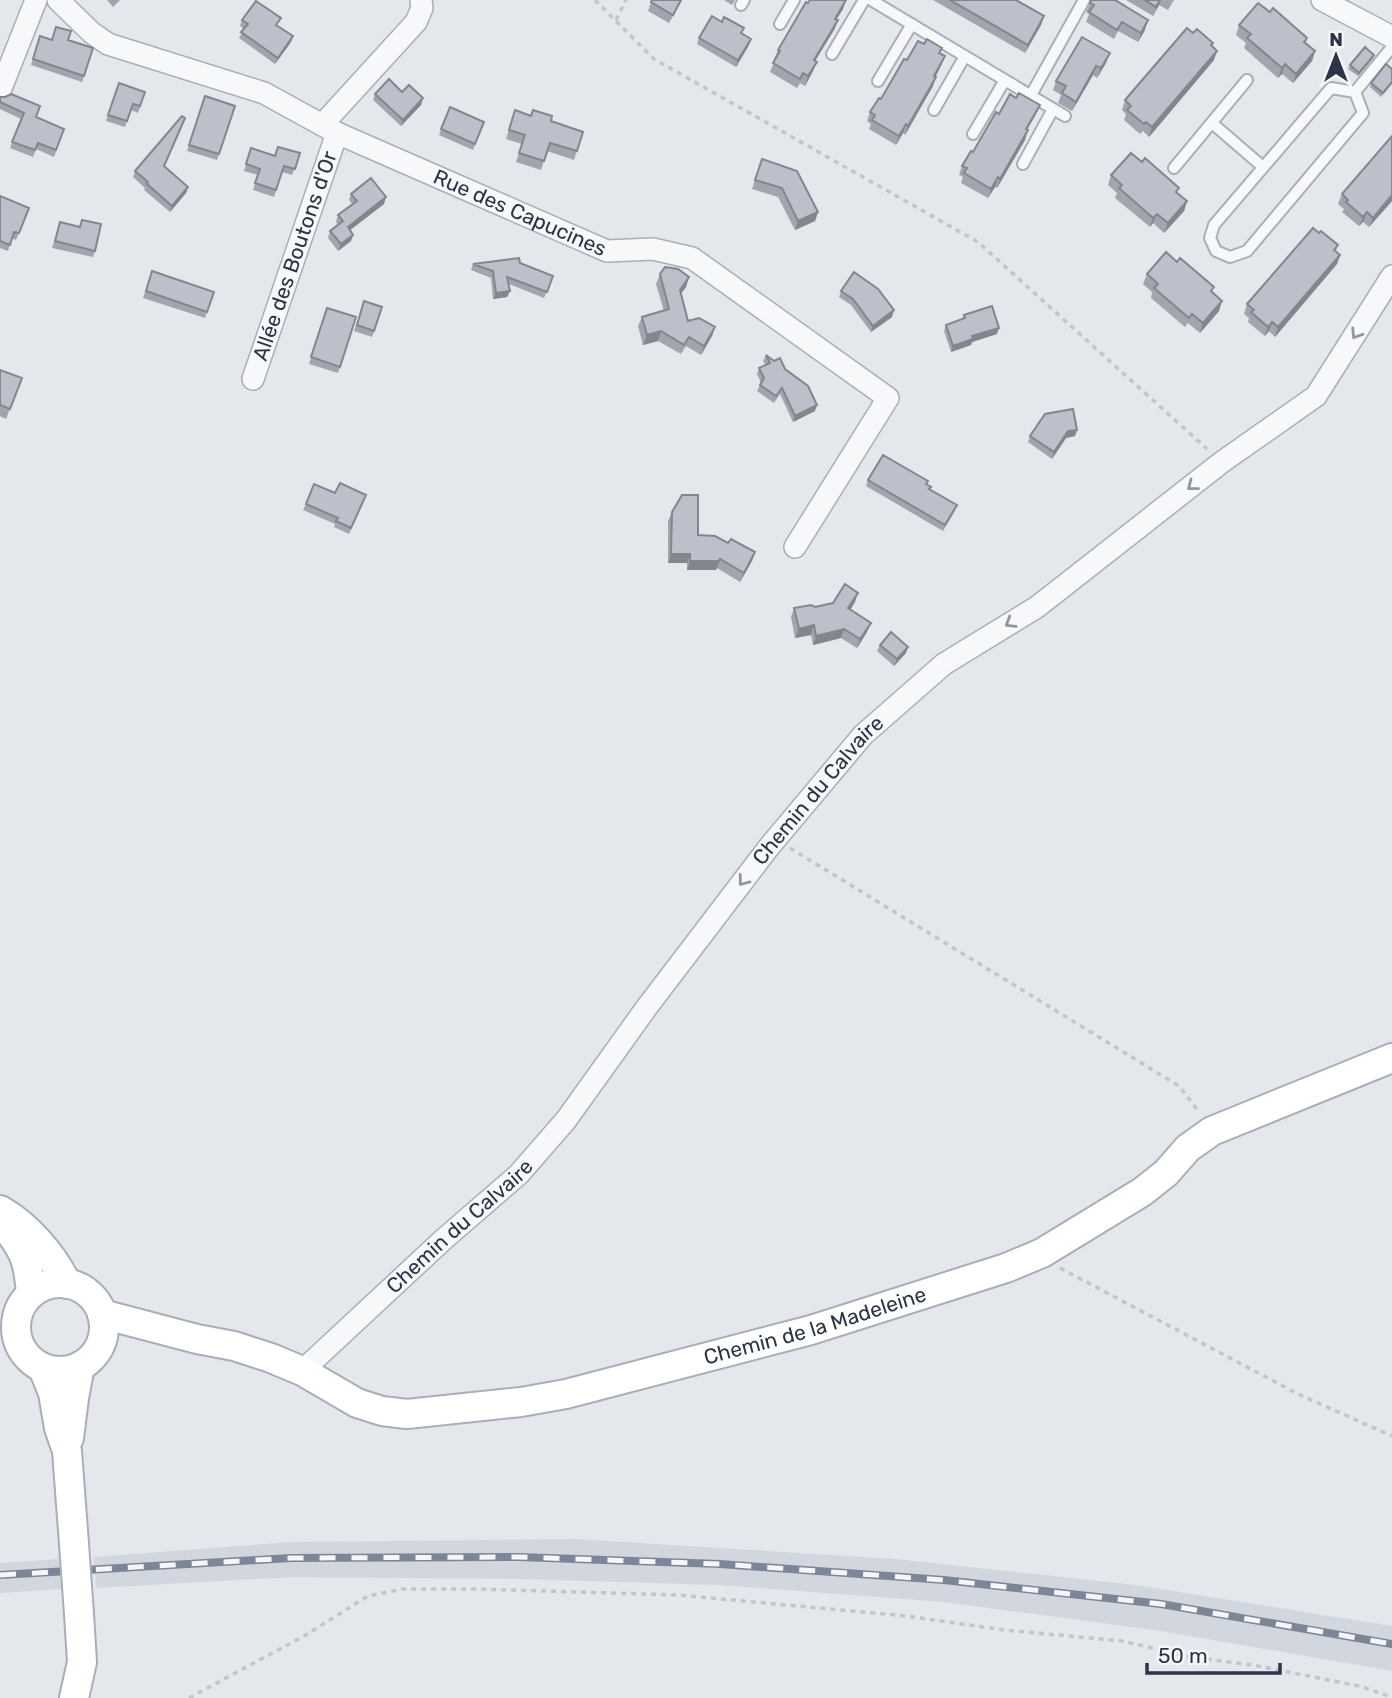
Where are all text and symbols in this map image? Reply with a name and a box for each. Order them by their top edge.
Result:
north arrow [1301,21,1371,91]
text: N [1329,28,1343,51]
street label: Allée des Boutons d'Or [247,148,342,364]
street label: Rue des Capucines [430,164,610,261]
one-way arrow [1351,326,1364,339]
one-way arrow [1187,477,1199,490]
one-way arrow [1005,615,1018,628]
street label: Chemin du Calvaire [747,710,888,870]
one-way arrow [739,873,752,886]
street label: Chemin du Calvaire [381,1154,538,1298]
street label: Chemin de la Madeleine [701,1281,929,1369]
scale bar [1147,1632,1280,1676]
text: 50 m [1158,1643,1208,1668]

